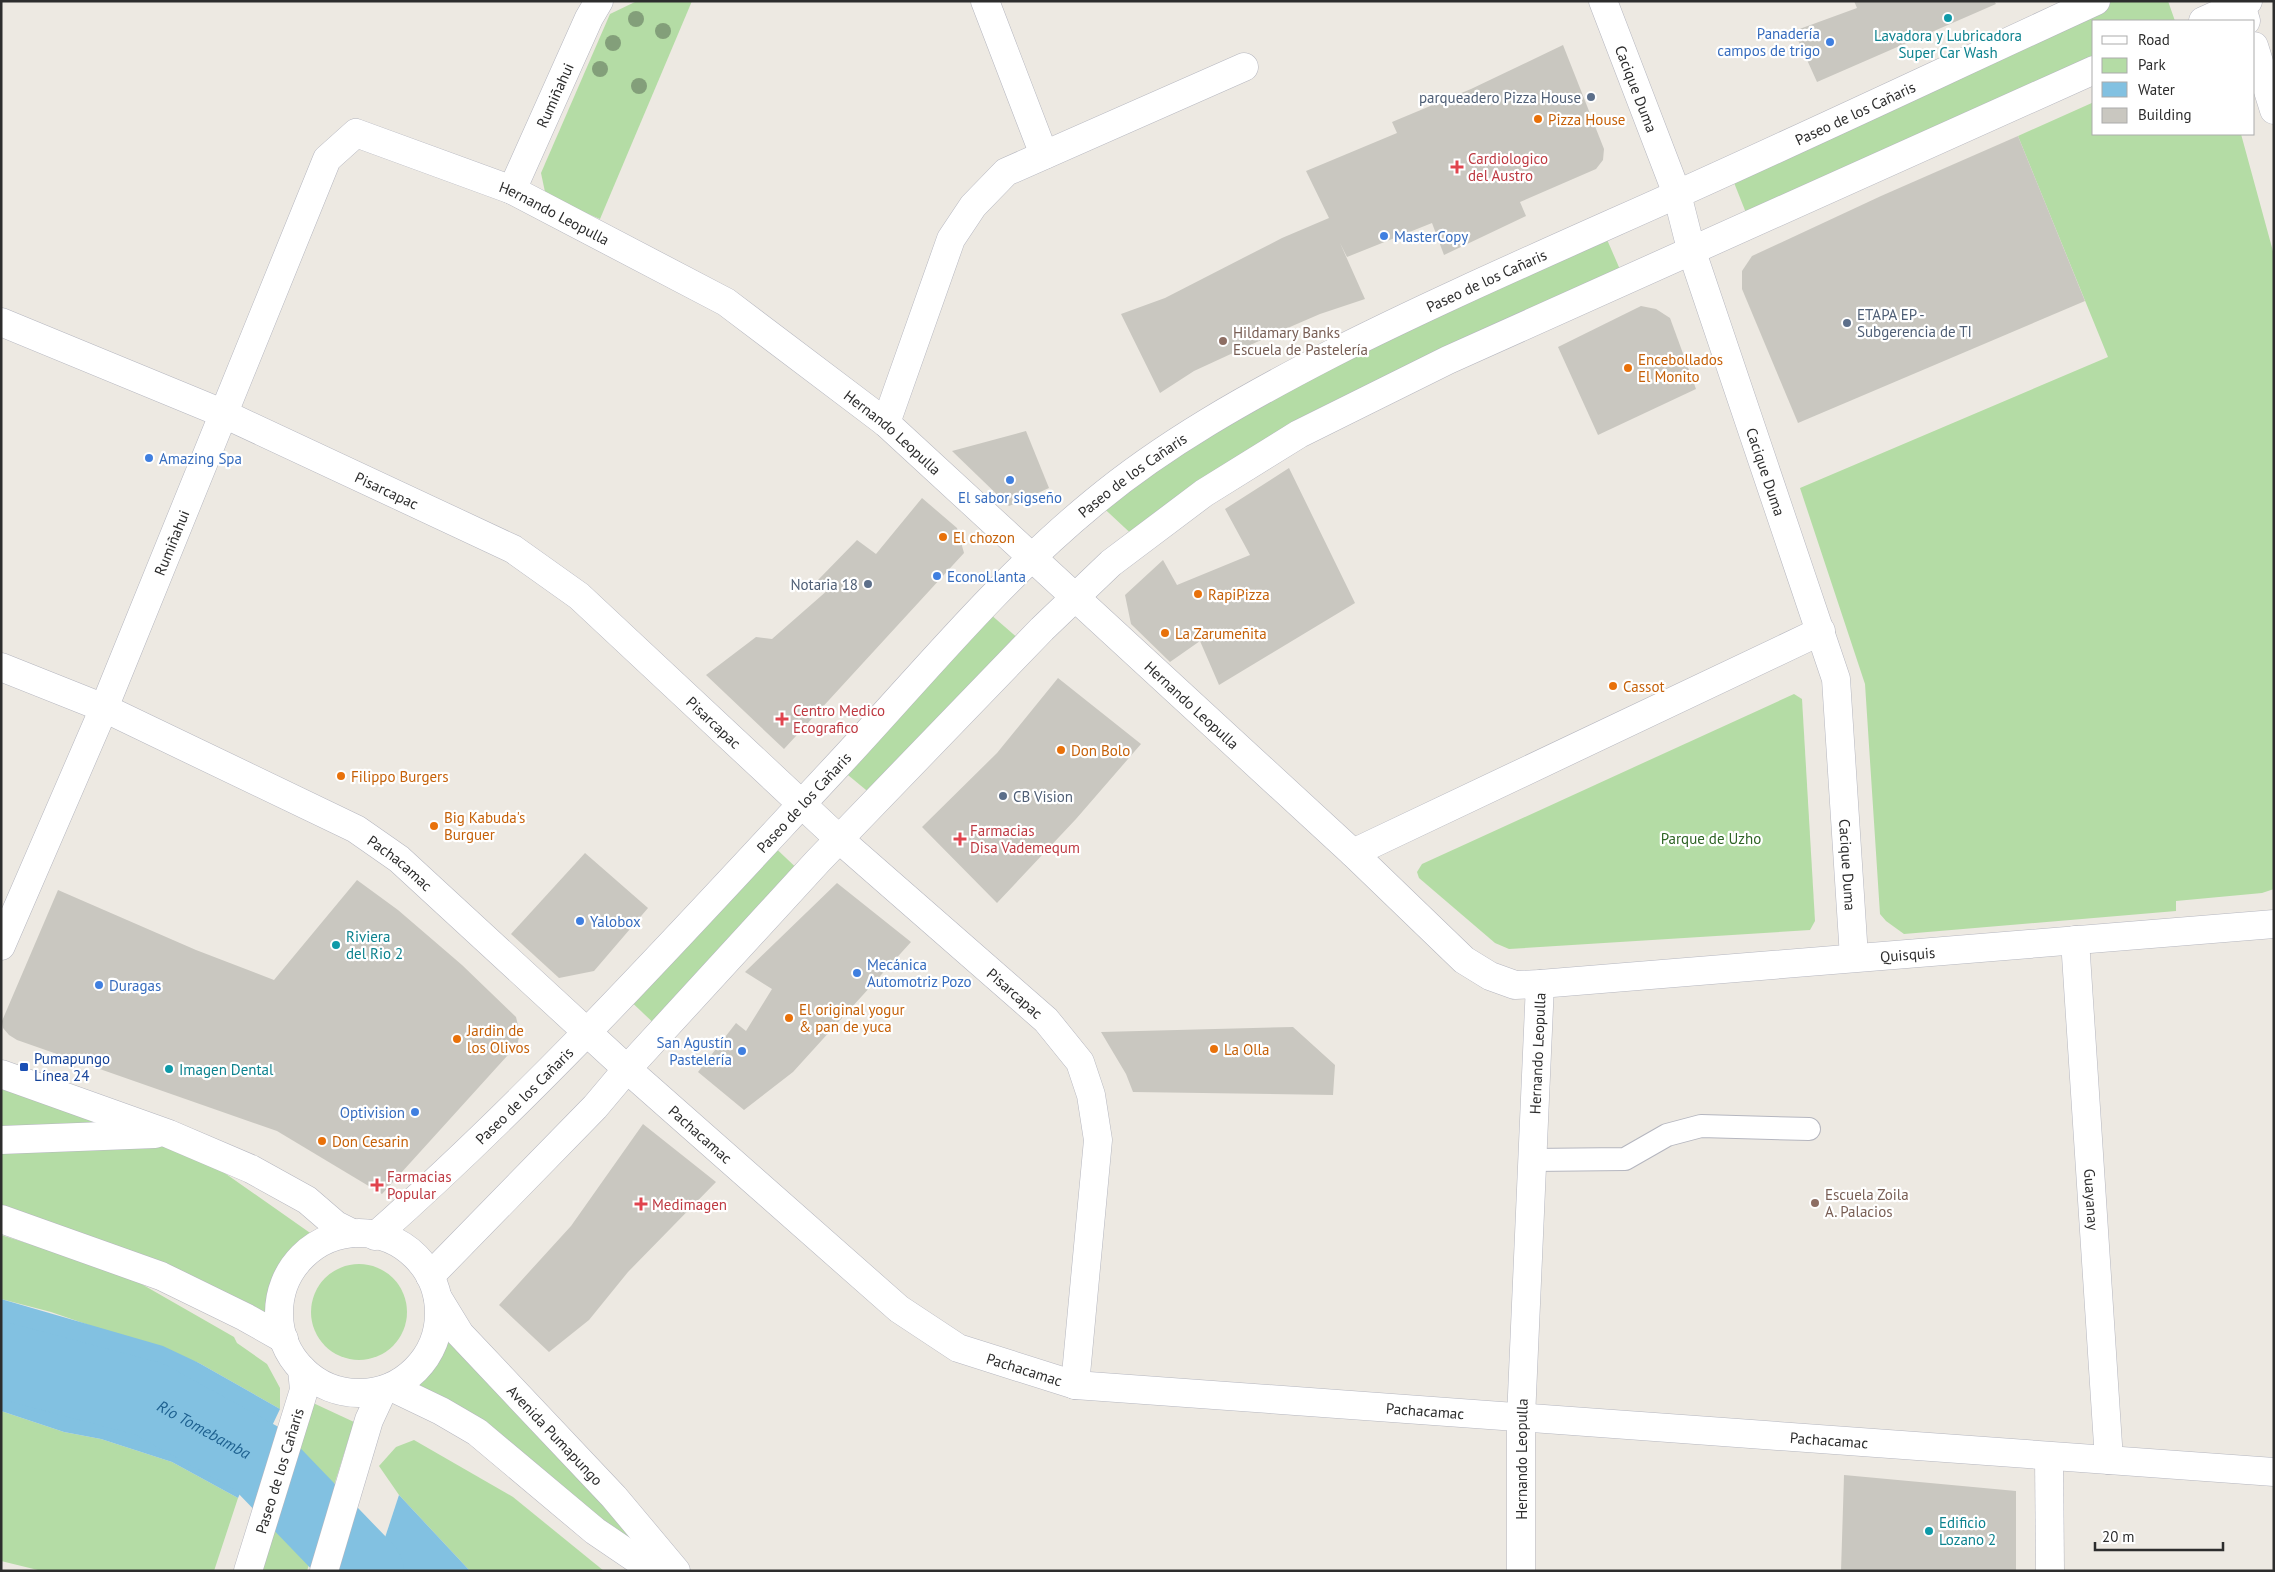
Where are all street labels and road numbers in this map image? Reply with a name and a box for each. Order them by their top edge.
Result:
street label: Cacique Duma [1611,42,1662,135]
street label: Rumiñahui [532,60,577,130]
street label: Paseo de los Cañaris [1792,77,1918,149]
street label: Hernando Leopulla [497,177,613,249]
street label: Paseo de los Cañaris [1423,244,1549,316]
street label: Hernando Leopulla [840,385,945,479]
street label: Cacique Duma [1742,425,1790,518]
street label: Paseo de los Cañaris [1074,428,1190,521]
street label: Pisarcapac [352,467,422,513]
street label: Rumiñahui [149,507,193,578]
street label: Hernando Leopulla [1141,657,1243,753]
street label: Pisarcapac [683,692,745,752]
street label: Paseo de los Cañaris [752,748,855,856]
street label: Cacique Duma [1836,818,1860,911]
street label: Pachacamac [364,831,437,895]
street label: Quisquis [1879,942,1936,966]
street label: Pisarcapac [983,963,1047,1023]
street label: Hernando Leopulla [1525,992,1549,1115]
street label: Paseo de los Cañaris [471,1043,577,1148]
street label: Pachacamac [665,1101,736,1167]
street label: Guayanay [2080,1168,2103,1231]
street label: Pachacamac [984,1348,1065,1390]
street label: Avenida Pumapungo [503,1381,607,1489]
street label: Pachacamac [1385,1398,1465,1423]
street label: Hernando Leopulla [1512,1398,1531,1520]
street label: Paseo de los Cañaris [251,1406,307,1536]
street label: Pachacamac [1789,1427,1869,1452]

